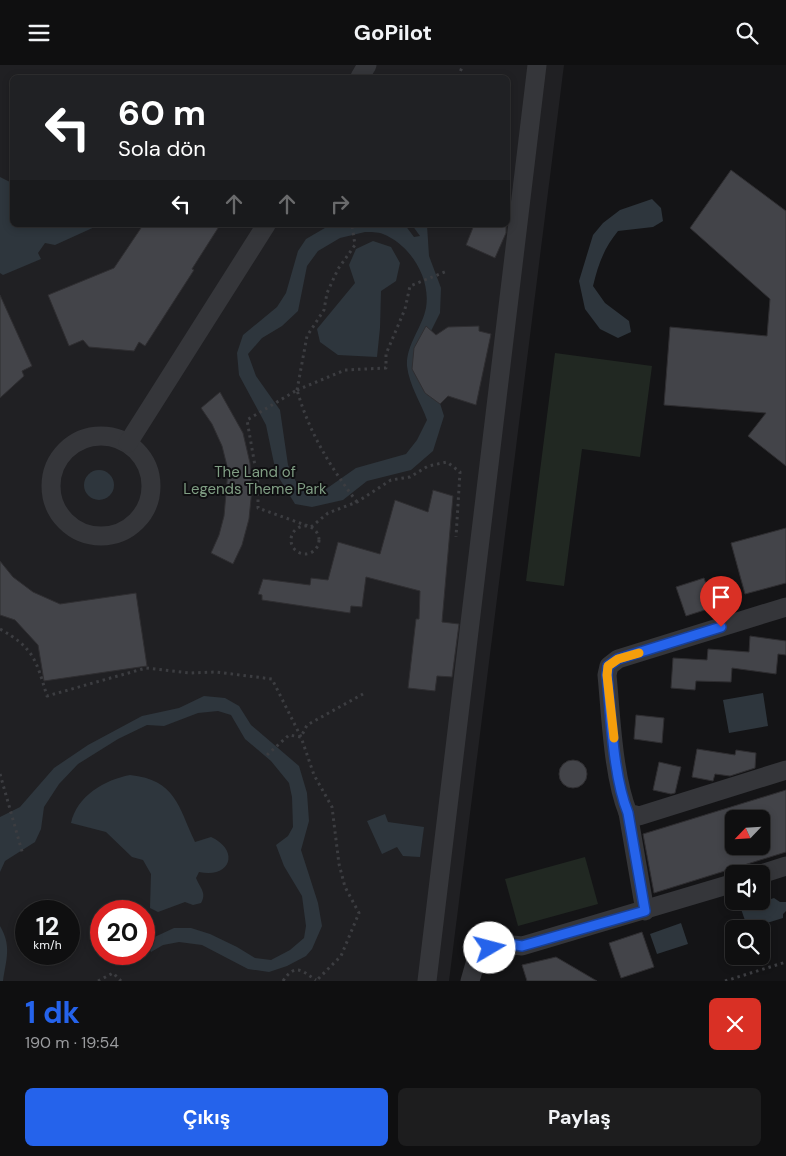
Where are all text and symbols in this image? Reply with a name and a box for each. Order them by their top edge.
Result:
text: GoPilot [354,18,432,47]
icon: menu [25,19,53,47]
icon: search [733,19,761,47]
text: 60 m [118,90,206,136]
icon: left [35,95,100,160]
text: Sola dön [118,134,206,163]
icon: left [167,190,195,218]
icon: ahead [220,190,248,218]
icon: ahead [273,190,301,218]
icon: right [326,190,354,218]
park label: The Land of Legends Theme Park [183,462,327,499]
pin [700,576,742,627]
icon: arrive [707,583,735,611]
north arrow [725,810,770,855]
map controls [725,810,770,965]
button: sound [725,865,770,910]
speed limit sign: 20 [90,900,155,965]
text: 12 [36,910,59,943]
button: search [725,920,770,965]
position arrow [463,921,515,973]
text: km/h [33,937,62,953]
text: 1 dk [25,993,80,1032]
button: close [709,998,761,1050]
text: 190 m · 19:54 [25,1032,119,1053]
button: Çıkış [25,1088,388,1146]
button: Paylaş [398,1088,761,1146]

